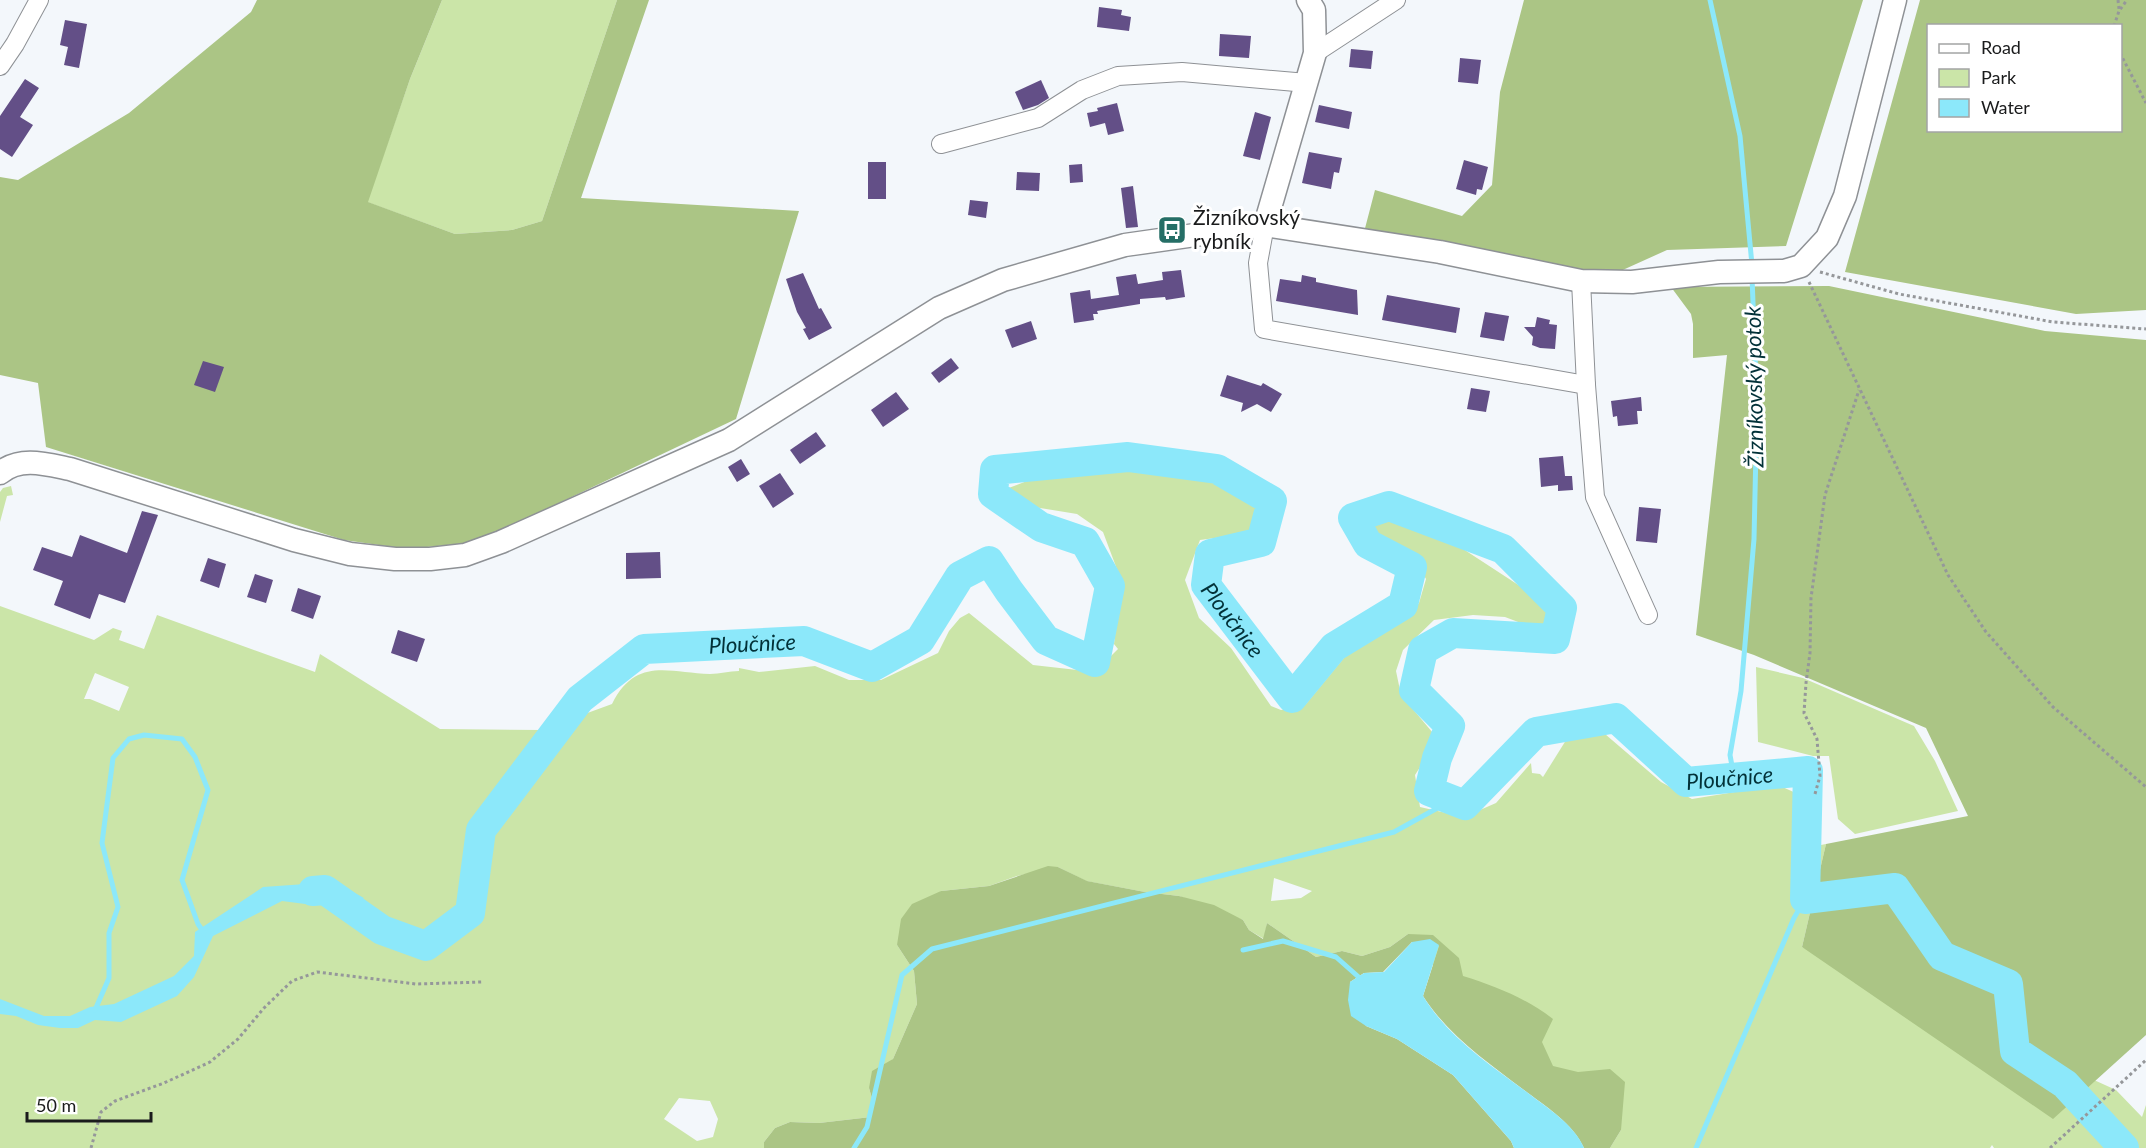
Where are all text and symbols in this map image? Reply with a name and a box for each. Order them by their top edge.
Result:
legend [1927,24,2122,132]
text: Road [1981,36,2021,58]
text: Park [1981,66,2017,88]
text: Water [1981,96,2030,118]
place label: Žizníkovský rybník [1193,204,1300,253]
bus stop icon: Žizníkovský rybník [1156,214,1188,246]
water label: Žizníkovský potok [1739,306,1768,469]
water label: Ploučnice [1196,577,1270,663]
water label: Ploučnice [708,627,796,659]
water label: Ploučnice [1685,760,1774,795]
scale bar [27,1085,152,1123]
text: 50 m [36,1094,76,1116]

